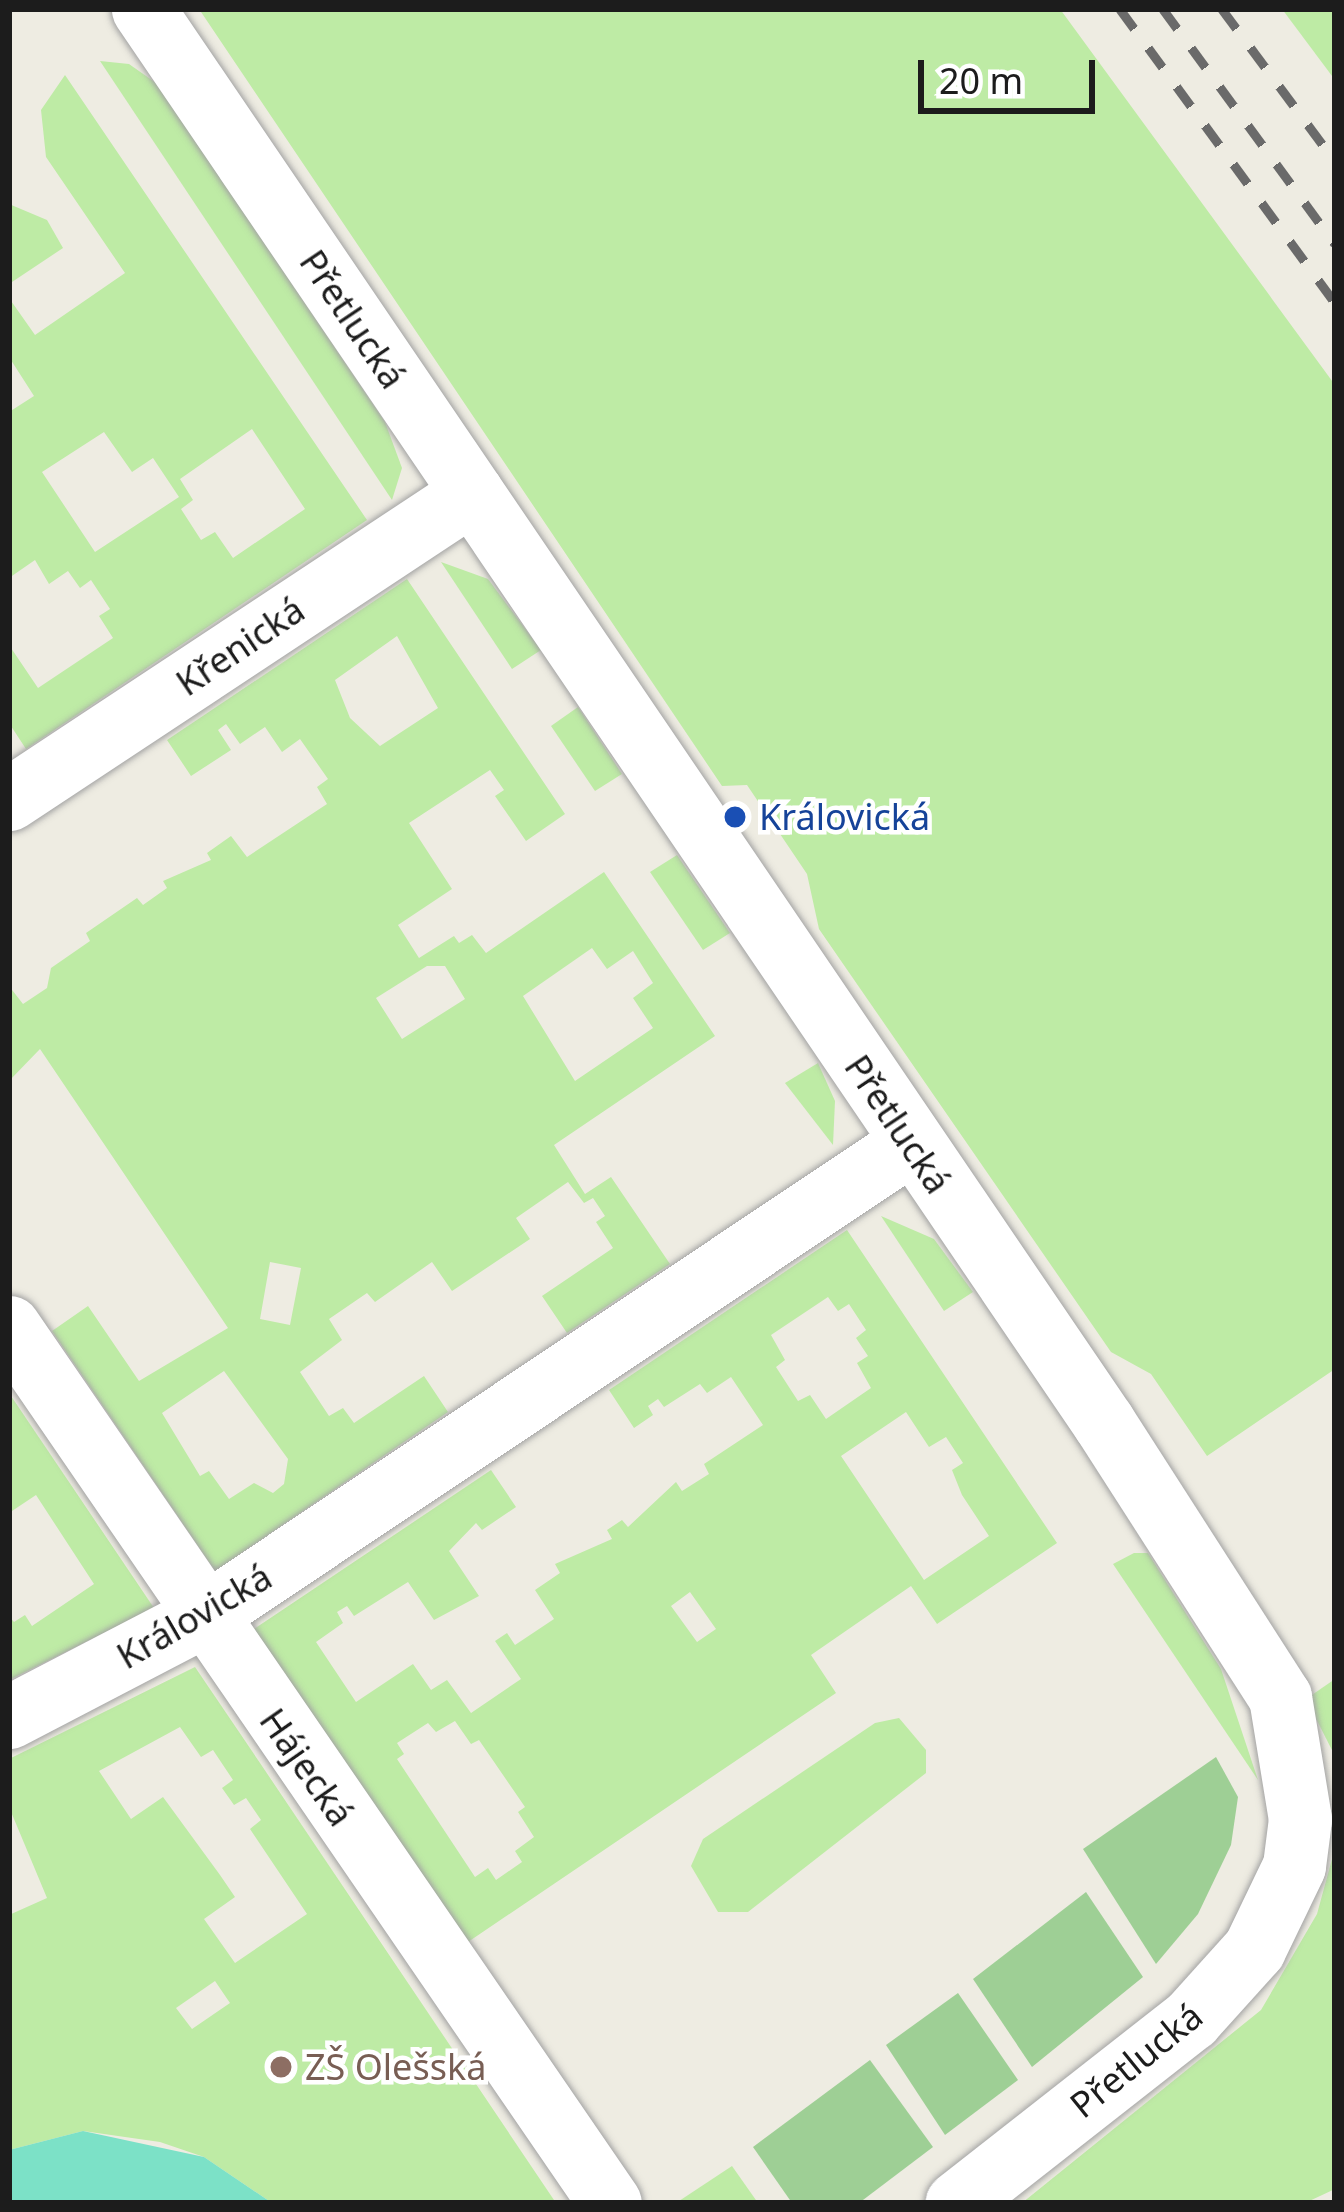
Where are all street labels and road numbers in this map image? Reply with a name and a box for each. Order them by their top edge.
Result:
street label: Přetlucká [291,242,415,396]
street label: Křenická [168,588,312,704]
street label: Přetlucká [836,1047,960,1201]
street label: Královická [109,1554,279,1678]
street label: Hájecká [251,1700,363,1834]
street label: Přetlucká [1061,1994,1211,2126]

